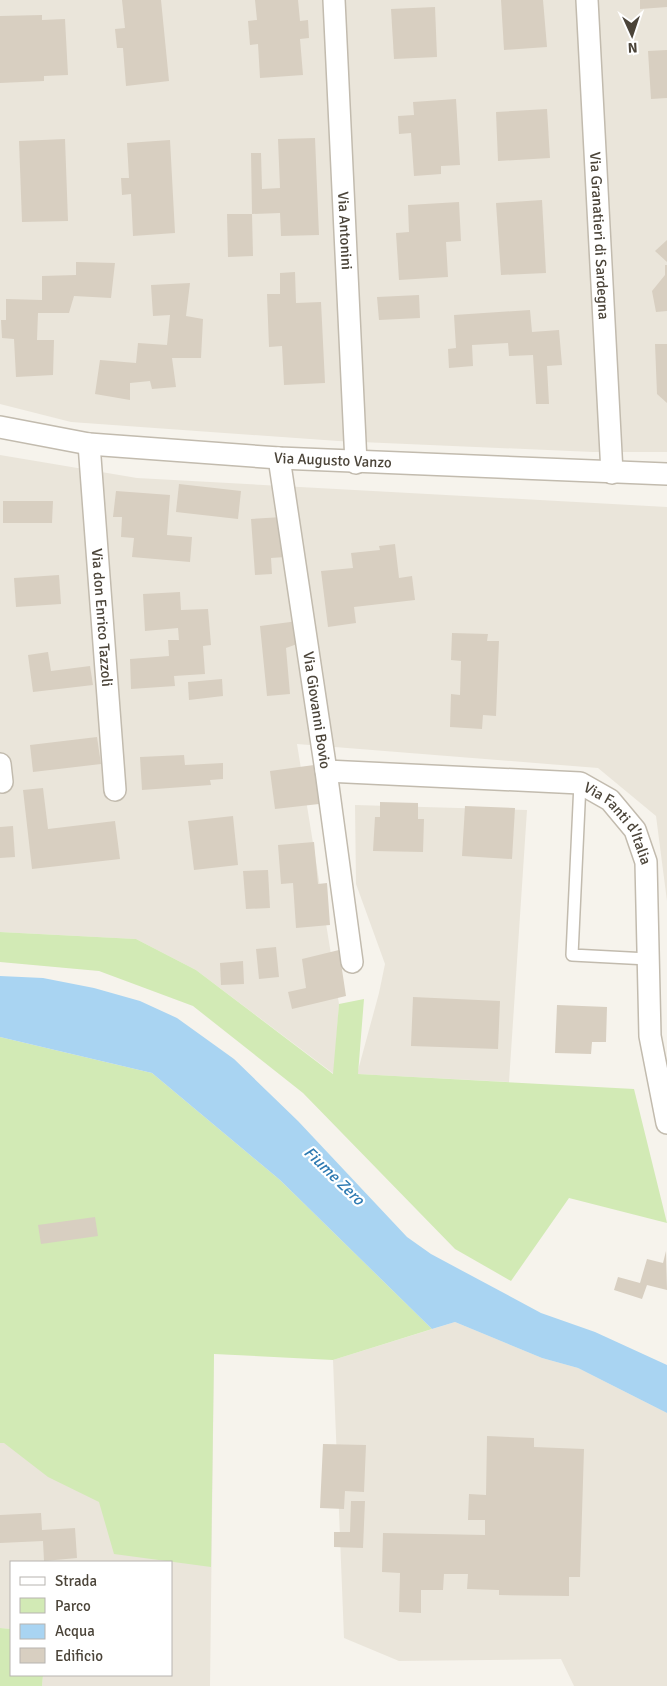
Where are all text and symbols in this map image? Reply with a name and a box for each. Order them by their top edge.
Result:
north arrow [607,10,657,60]
text: N [627,39,638,56]
street label: Via Granatieri di Sardegna [586,151,613,320]
street label: Via Antonini [334,191,356,270]
street label: Via Augusto Vanzo [273,449,392,472]
street label: Via don Enrico Tazzoli [88,548,116,687]
street label: Via Giovanni Bovio [299,650,335,770]
street label: Via Fanti d'Italia [581,778,655,867]
water label: Fiume Zero [300,1142,369,1210]
legend [10,1561,172,1676]
text: Strada [55,1572,97,1590]
text: Parco [55,1597,91,1615]
text: Acqua [55,1622,95,1640]
text: Edificio [55,1647,103,1665]

